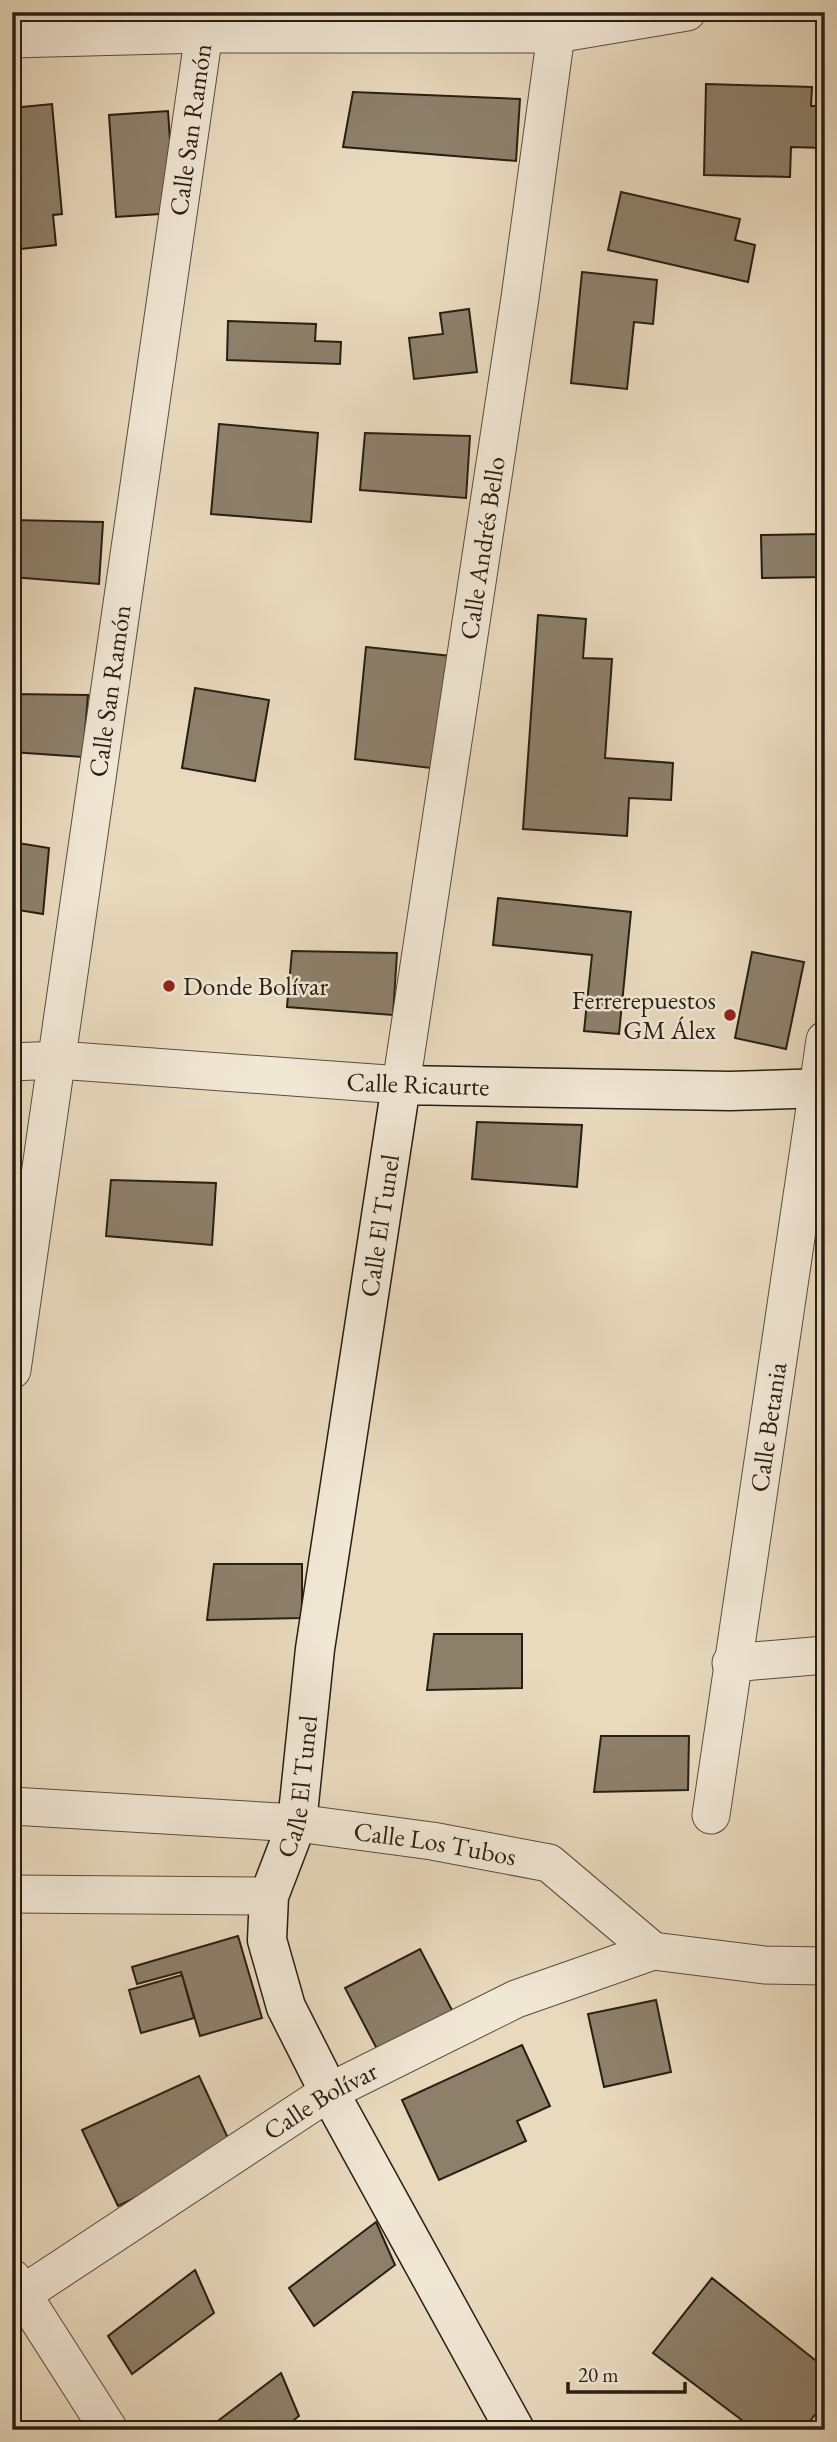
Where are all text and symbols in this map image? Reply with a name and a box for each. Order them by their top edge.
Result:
street label: Calle San Ramón [161,41,219,218]
street label: Calle Andrés Bello [452,454,513,642]
street label: Calle San Ramón [80,602,139,779]
place label: Donde Bolívar [183,969,328,1003]
marker: Donde Bolívar [161,978,177,994]
place label: Ferrerepuestos GM Álex [572,983,717,1047]
marker: Ferrerepuestos GM Álex [722,1007,738,1023]
street label: Calle Ricaurte [346,1065,490,1103]
street label: Calle El Tunel [352,1152,407,1300]
street label: Calle Betania [742,1359,794,1495]
street label: Calle El Tunel [268,1714,325,1863]
street label: Calle Los Tubos [352,1814,519,1873]
street label: Calle Bolívar [257,2054,383,2148]
scale bar [568,2351,685,2395]
text: 20 m [578,2361,619,2388]

